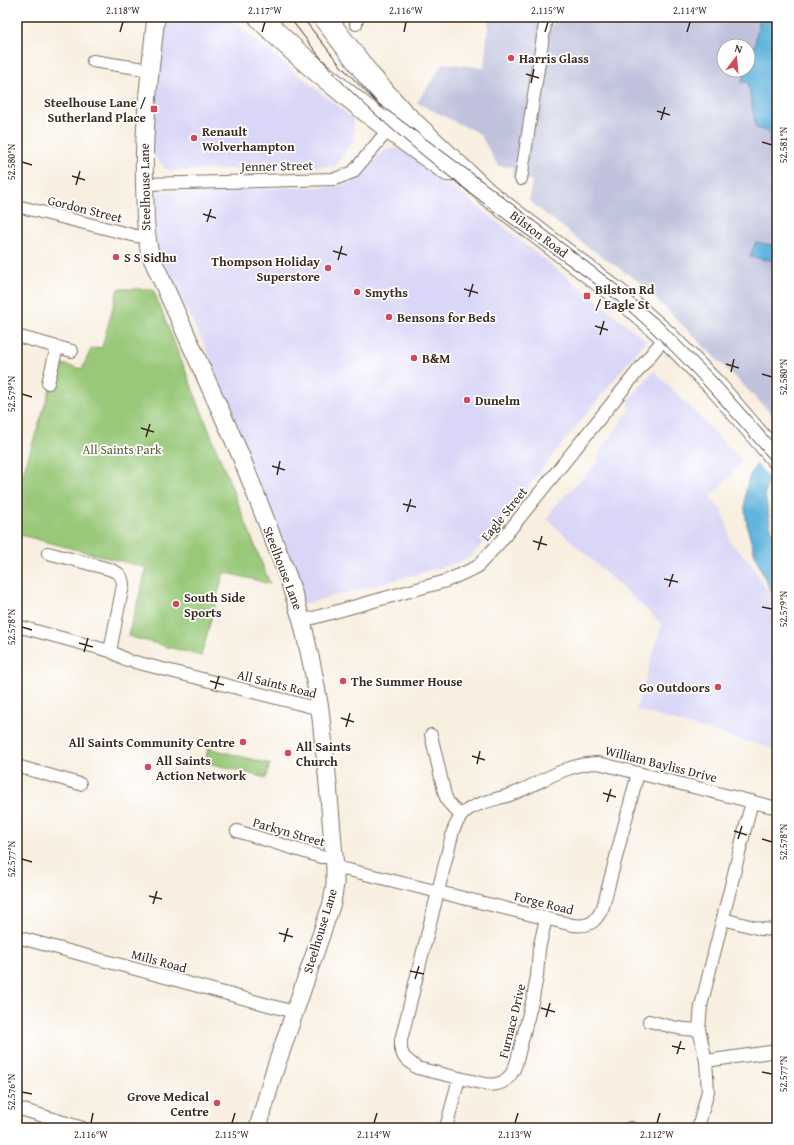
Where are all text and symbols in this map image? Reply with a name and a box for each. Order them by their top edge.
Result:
text: 2.118°W [106,3,140,18]
text: 2.117°W [248,3,282,18]
text: 2.116°W [389,3,423,18]
text: 2.115°W [531,3,565,18]
text: 2.114°W [673,3,707,18]
north arrow [716,38,756,78]
text: N [733,40,745,57]
place label: Harris Glass [519,49,589,68]
marker: Harris Glass [506,53,516,63]
place label: Steelhouse Lane / Sutherland Place [44,93,147,127]
marker: Steelhouse Lane / Sutherland Place [149,104,159,114]
place label: Renault Wolverhampton [202,122,295,156]
text: 52.581°N [776,126,791,163]
marker: Renault Wolverhampton [189,133,199,143]
text: 52.580°N [4,143,19,180]
street label: Steelhouse Lane [135,143,155,231]
street label: Jenner Street [239,156,314,176]
street label: Gordon Street [46,191,125,228]
street label: Bilston Road [506,206,572,262]
place label: S S Sidhu [124,248,177,267]
marker: S S Sidhu [111,252,121,262]
place label: Thompson Holiday Superstore [211,252,320,286]
marker: Thompson Holiday Superstore [323,263,333,273]
place label: Bilston Rd / Eagle St [595,280,655,314]
place label: Smyths [365,283,408,302]
marker: Smyths [352,287,362,297]
marker: Bilston Rd / Eagle St [582,291,592,301]
place label: Bensons for Beds [397,308,496,327]
marker: Bensons for Beds [384,312,394,322]
place label: B&M [422,349,450,368]
marker: B&M [409,353,419,363]
text: 52.580°N [776,358,791,395]
text: 52.579°N [4,375,19,412]
place label: Dunelm [475,391,521,410]
marker: Dunelm [462,395,472,405]
park label: All Saints Park [82,440,162,459]
street label: Eagle Street [476,483,532,545]
street label: Steelhouse Lane [258,524,308,612]
place label: South Side Sports [184,588,245,622]
text: 52.579°N [776,590,791,627]
marker: South Side Sports [171,599,181,609]
text: 52.578°N [4,608,19,645]
street label: All Saints Road [235,665,319,703]
place label: The Summer House [351,672,463,691]
marker: The Summer House [338,676,348,686]
place label: Go Outdoors [639,678,710,697]
marker: Go Outdoors [713,682,723,692]
place label: All Saints Community Centre [69,733,235,752]
marker: All Saints Community Centre [238,737,248,747]
place label: All Saints Church [296,737,351,771]
street label: William Bayliss Drive [603,741,719,787]
marker: All Saints Church [283,748,293,758]
place label: All Saints Action Network [156,751,247,785]
marker: All Saints Action Network [143,762,153,772]
street label: Parkyn Street [251,813,328,852]
text: 52.578°N [776,823,791,860]
text: 52.577°N [4,840,19,877]
street label: Steelhouse Lane [298,886,342,976]
street label: Forge Road [512,886,576,920]
street label: Mills Road [129,944,189,978]
street label: Furnace Drive [494,982,530,1060]
text: 52.577°N [776,1055,791,1092]
text: 52.576°N [4,1073,19,1110]
place label: Grove Medical Centre [127,1087,209,1121]
marker: Grove Medical Centre [212,1098,222,1108]
text: 2.116°W [74,1127,108,1142]
text: 2.115°W [215,1127,249,1142]
text: 2.114°W [357,1127,391,1142]
text: 2.113°W [498,1127,532,1142]
text: 2.112°W [640,1127,674,1142]

